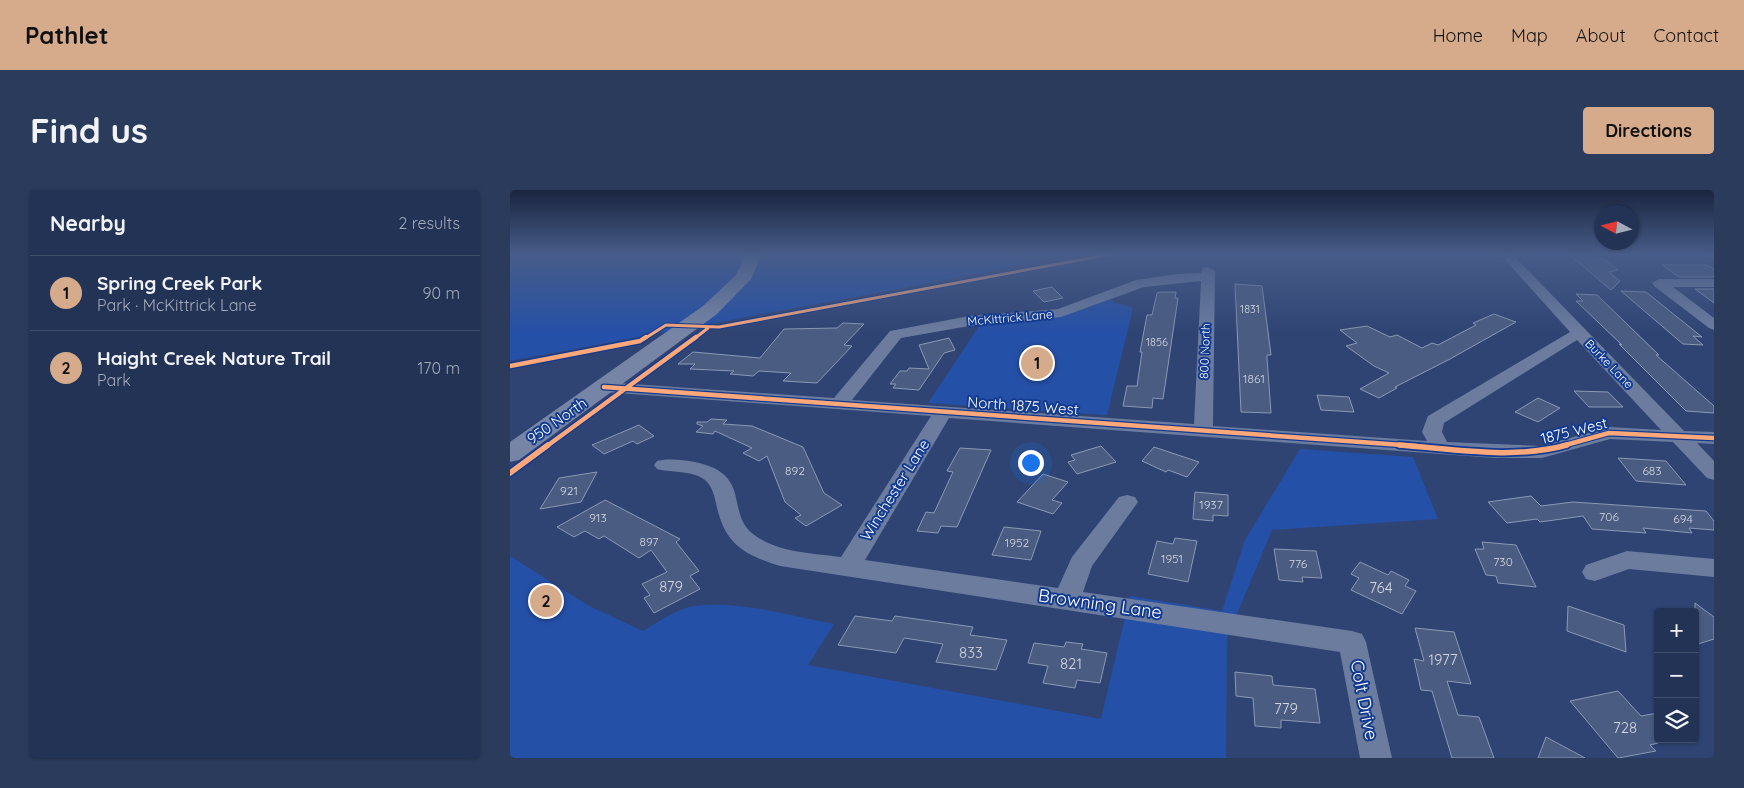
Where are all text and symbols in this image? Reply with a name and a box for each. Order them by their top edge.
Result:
text: Pathlet [25,20,109,50]
text: Home [1433,24,1483,47]
text: Map [1511,24,1548,47]
text: About [1576,24,1626,47]
text: Contact [1654,24,1719,47]
button: Directions [1583,107,1714,154]
text: Find us [30,108,148,152]
north arrow [1594,205,1639,250]
text: Nearby [50,210,126,236]
text: 2 results [398,213,460,233]
text: Spring Creek Park [97,271,262,295]
text: 1 [63,283,69,303]
text: 90 m [423,283,460,303]
text: Park · McKittrick Lane [97,295,257,315]
house number: 1831 [1240,302,1260,316]
street label: McKittrick Lane [967,306,1053,329]
street label: 800 North [1196,323,1213,379]
house number: 1856 [1146,335,1168,349]
street label: Burke Lane [1582,336,1637,392]
pin: 1 [1021,344,1053,382]
text: Haight Creek Nature Trail [97,346,331,370]
text: 2 [61,358,71,378]
text: 170 m [417,358,460,378]
text: Park [97,370,131,390]
house number: 1861 [1243,371,1265,386]
street label: North 1875 West [967,392,1079,419]
street label: 950 North [523,393,590,448]
street label: 1875 West [1539,413,1609,448]
street label: Winchester Lane [856,436,933,544]
your location [1018,450,1044,476]
house number: 892 [785,463,805,478]
house number: 683 [1642,463,1662,478]
house number: 921 [560,483,578,498]
house number: 1937 [1199,497,1223,512]
house number: 706 [1599,509,1619,524]
house number: 913 [589,510,607,525]
house number: 694 [1673,511,1693,526]
house number: 897 [640,534,658,549]
house number: 1952 [1005,535,1030,550]
house number: 1951 [1161,551,1183,566]
house number: 730 [1493,554,1513,569]
house number: 776 [1289,556,1308,571]
house number: 879 [659,577,683,596]
house number: 764 [1369,578,1393,597]
pin: 2 [530,582,562,620]
street label: Browning Lane [1037,583,1163,624]
map controls [1654,608,1699,743]
button: + [1654,608,1699,653]
house number: 833 [959,643,983,662]
house number: 1977 [1429,650,1458,669]
button: − [1654,653,1699,698]
house number: 821 [1060,654,1082,673]
street label: Colt Drive [1345,658,1384,742]
button: layers [1654,698,1699,743]
house number: 779 [1274,699,1298,718]
house number: 728 [1613,718,1637,737]

